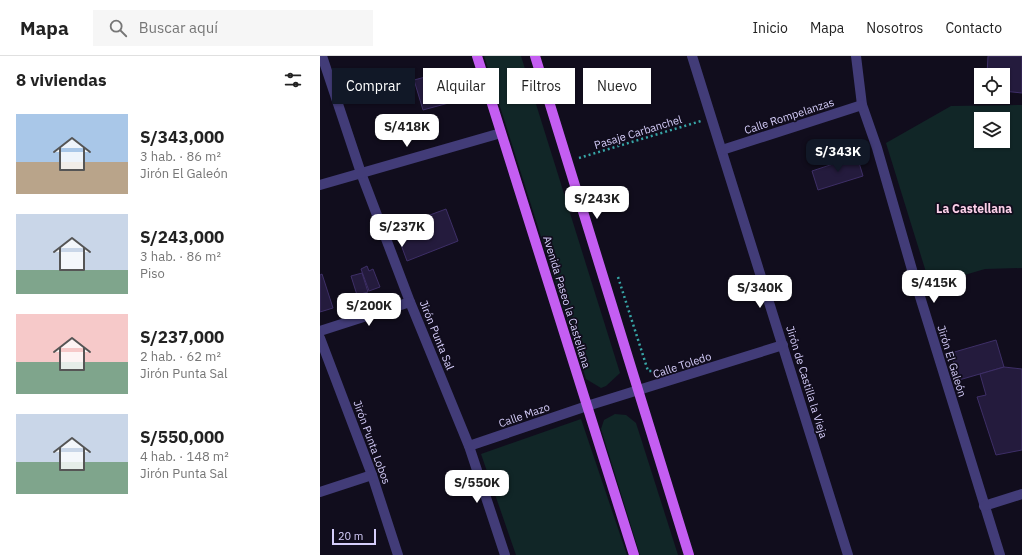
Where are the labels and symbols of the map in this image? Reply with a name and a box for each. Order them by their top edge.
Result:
street label: Calle Rompelanzas [742,95,836,137]
street label: Pasaje Carbanchel [592,112,684,152]
pin: S/418K [374,114,440,148]
pin: S/343K [805,139,871,173]
pin: S/243K [564,186,630,220]
district label: La Castellana [936,201,1012,216]
pin: S/237K [369,214,435,248]
street label: Avenida Paseo la Castellana [540,234,594,370]
pin: S/415K [901,270,967,304]
pin: S/340K [727,275,793,309]
pin: S/200K [336,293,402,327]
street label: Jirón Punta Sal [417,298,457,372]
street label: Jirón El Galeón [934,323,970,399]
street label: Jirón de Castilla la Vieja [783,324,831,440]
street label: Calle Toledo [651,349,713,381]
street label: Jirón Punta Lobos [350,398,394,486]
street label: Calle Mazo [497,400,551,430]
pin: S/550K [444,470,510,504]
scale bar [332,527,376,546]

